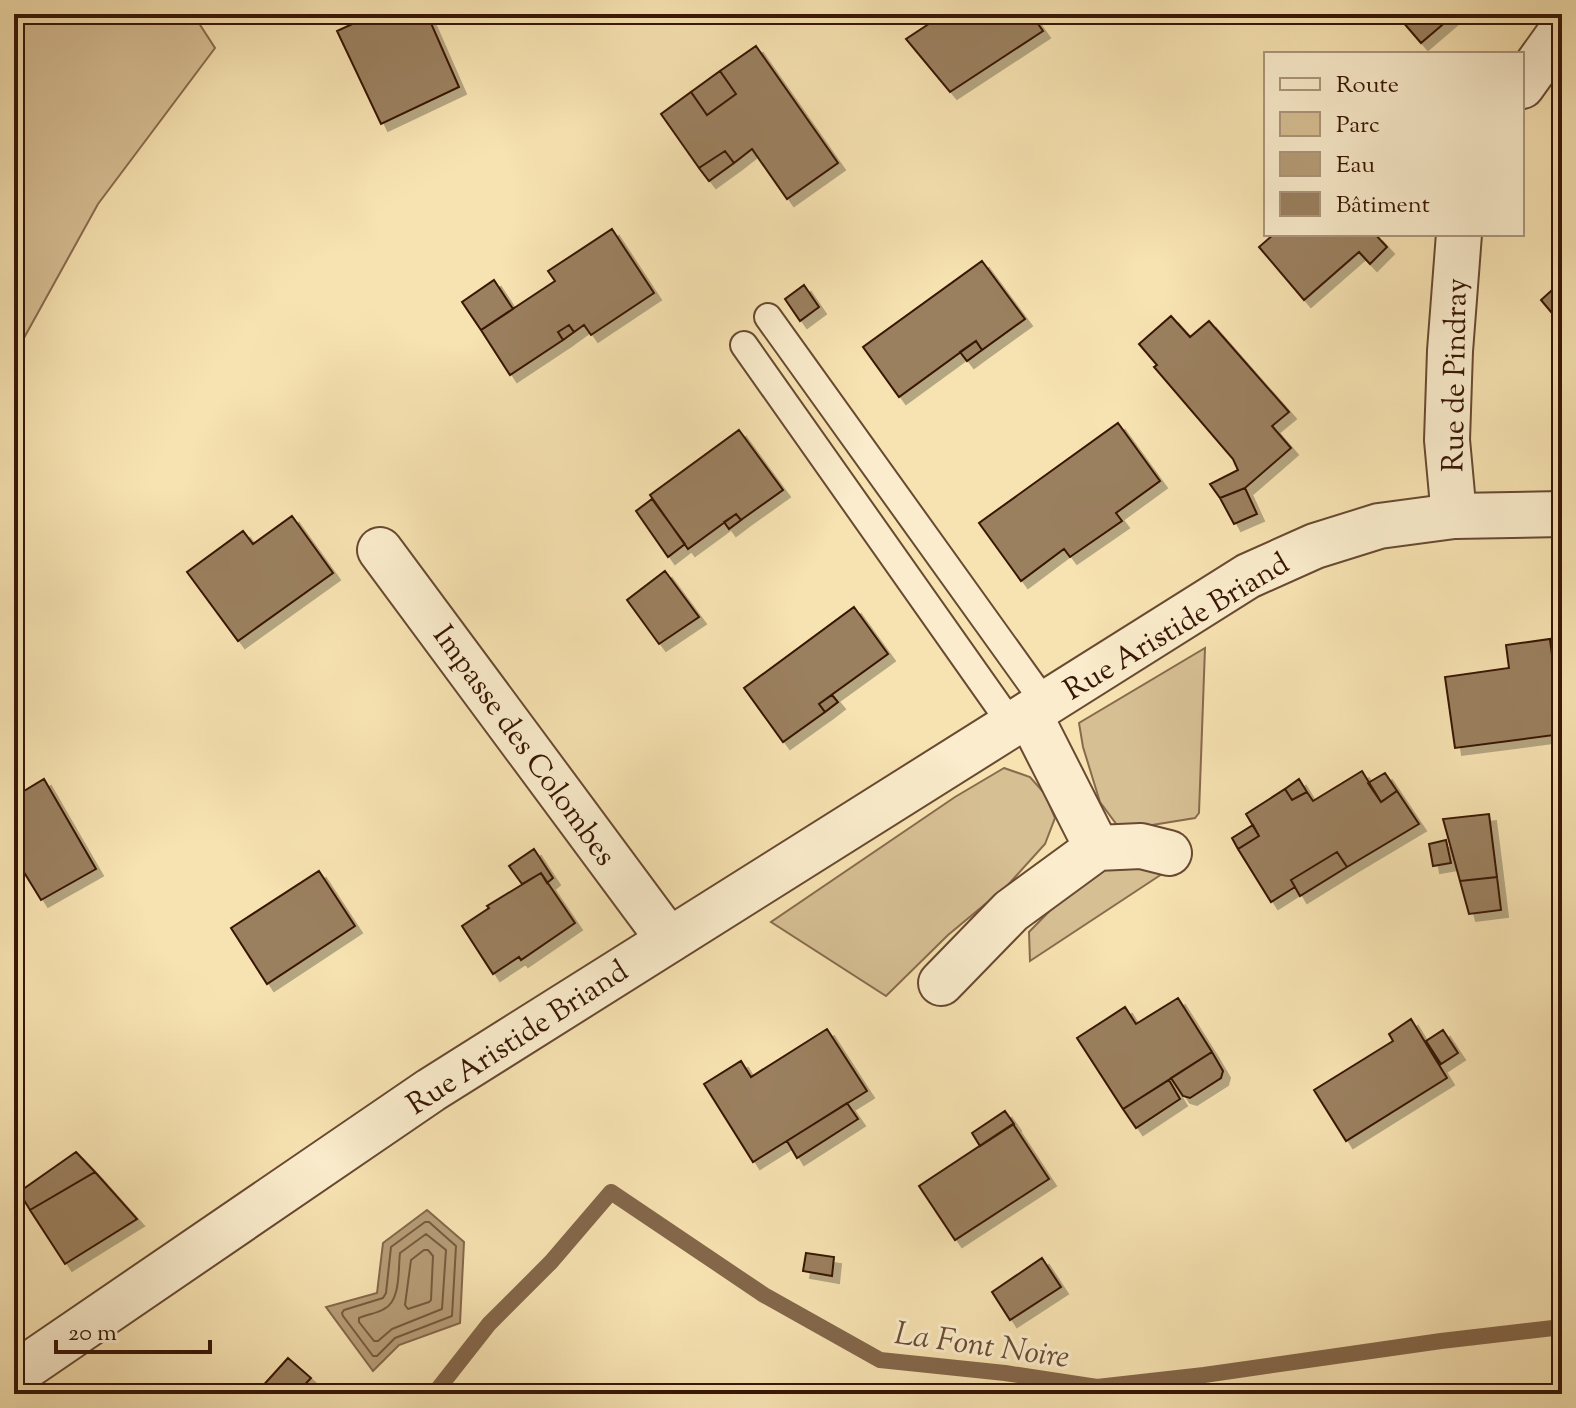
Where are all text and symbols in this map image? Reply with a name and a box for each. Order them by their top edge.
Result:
legend [1264,52,1524,236]
text: Route [1336,69,1399,103]
text: Parc [1336,109,1380,143]
text: Eau [1336,149,1375,183]
text: Bâtiment [1336,189,1430,223]
street label: Rue de Pindray [1433,278,1480,472]
street label: Rue Aristide Briand [1056,544,1298,713]
street label: Impasse des Colombes [421,617,625,876]
street label: Rue Aristide Briand [399,951,638,1127]
scale bar [56,1304,210,1354]
water label: La Font Noire [891,1312,1072,1382]
text: 20 m [68,1317,117,1351]

